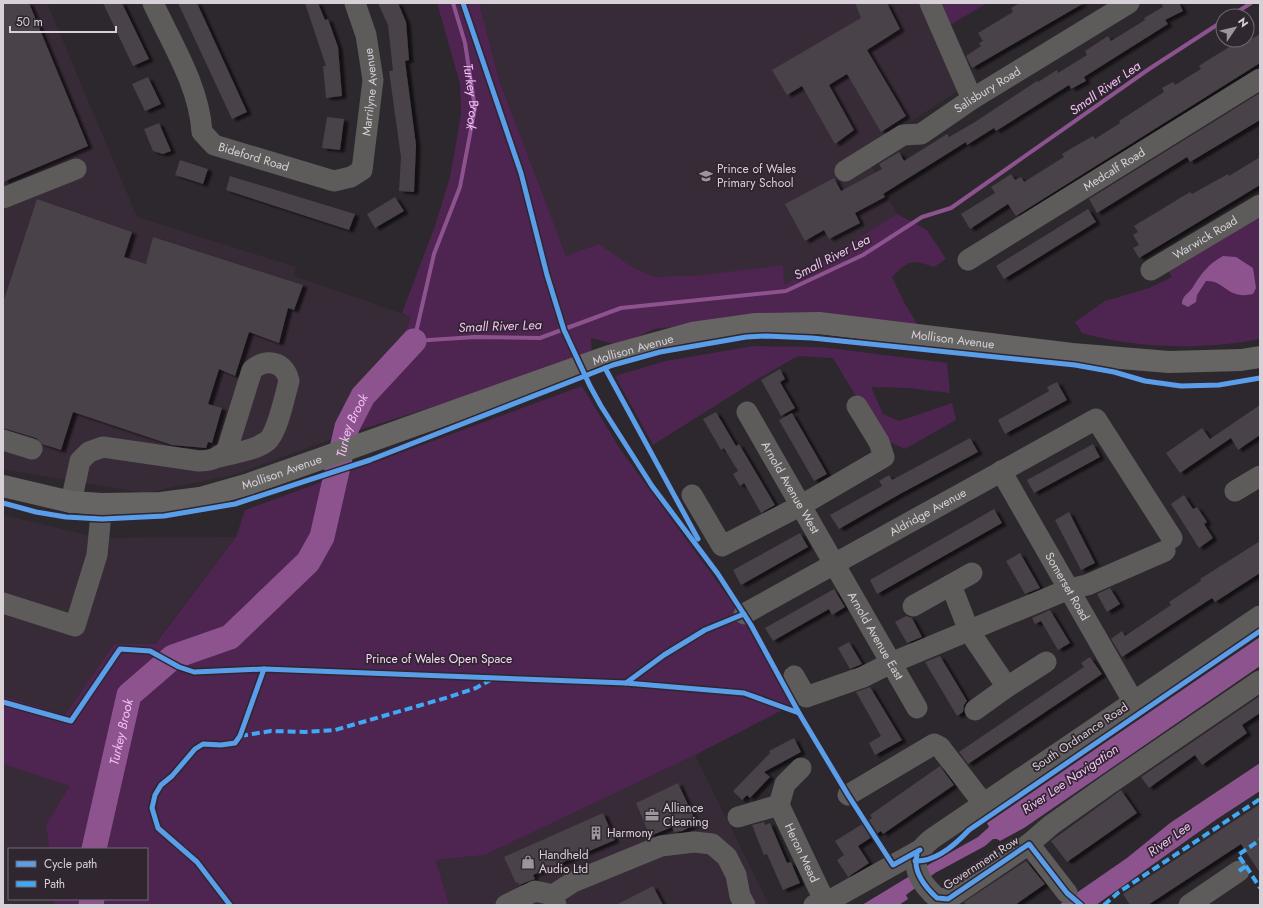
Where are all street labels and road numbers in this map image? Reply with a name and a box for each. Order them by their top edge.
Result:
street label: Marrilyne Avenue [357,47,382,137]
street label: Salisbury Road [950,62,1024,118]
street label: Bideford Road [216,138,291,176]
street label: Medcalf Road [1080,143,1149,195]
street label: Warwick Road [1169,211,1241,264]
street label: Mollison Avenue [910,325,996,353]
street label: Mollison Avenue [590,330,676,370]
street label: Arnold Avenue West [757,438,824,537]
street label: Mollison Avenue [240,450,324,495]
street label: Aldridge Avenue [886,484,970,541]
street label: Somerset Road [1040,549,1094,624]
street label: Arnold Avenue East [843,588,908,683]
street label: South Ordnance Road [1028,698,1132,776]
street label: Heron Mead [780,820,823,886]
street label: Government Row [940,831,1023,894]

